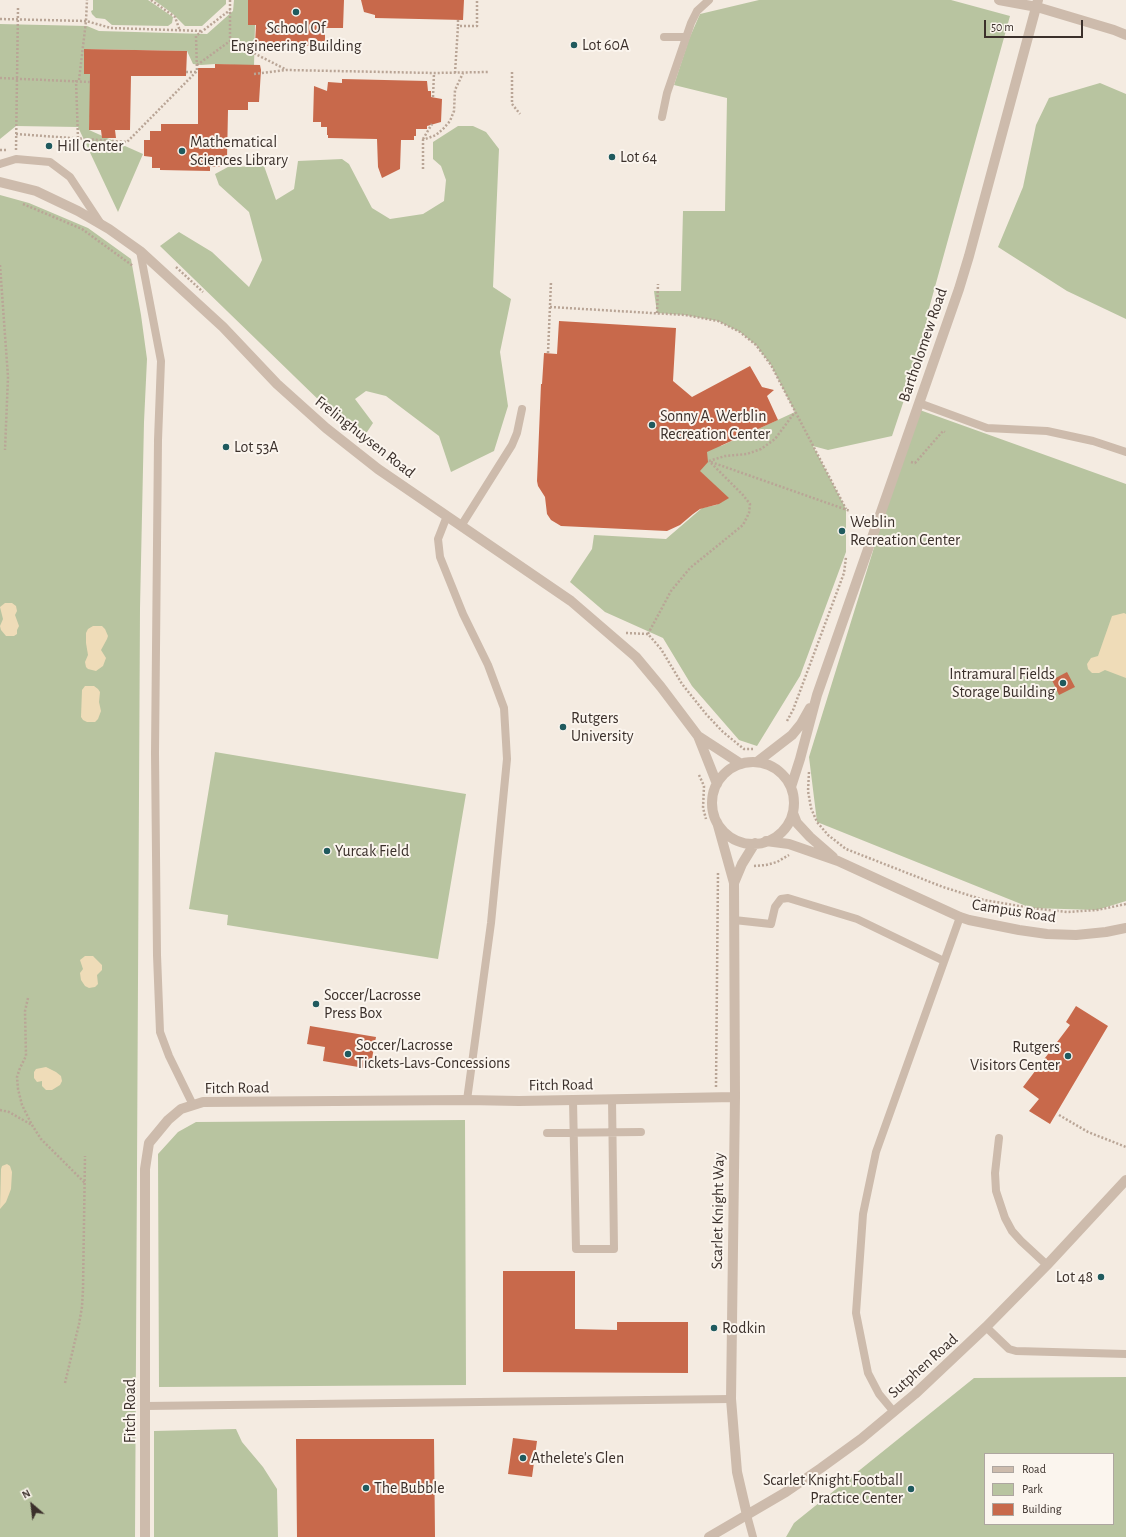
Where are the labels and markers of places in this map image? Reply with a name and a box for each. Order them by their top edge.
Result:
marker: School Of Engineering Building [291,7,301,17]
place label: School Of Engineering Building [231,18,361,56]
place label: Lot 60A [582,35,629,55]
marker: Lot 60A [569,40,579,50]
place label: Mathematical Sciences Library [190,132,288,170]
place label: Hill Center [57,136,123,156]
marker: Hill Center [44,141,54,151]
marker: Mathematical Sciences Library [177,146,187,156]
place label: Lot 64 [620,147,657,167]
marker: Lot 64 [607,152,617,162]
place label: Sonny A. Werblin Recreation Center [660,406,770,444]
marker: Sonny A. Werblin Recreation Center [647,420,657,430]
place label: Lot 53A [234,437,279,457]
marker: Lot 53A [221,442,231,452]
place label: Weblin Recreation Center [850,512,960,550]
marker: Weblin Recreation Center [837,526,847,536]
place label: Intramural Fields Storage Building [949,664,1055,702]
marker: Intramural Fields Storage Building [1058,678,1068,688]
place label: Rutgers University [571,708,634,746]
marker: Rutgers University [558,722,568,732]
place label: Yurcak Field [335,841,409,861]
marker: Yurcak Field [322,846,332,856]
place label: Soccer/Lacrosse Press Box [324,985,421,1023]
marker: Soccer/Lacrosse Press Box [311,999,321,1009]
place label: Soccer/Lacrosse Tickets-Lavs-Concessions [356,1035,510,1073]
place label: Rutgers Visitors Center [970,1037,1060,1075]
marker: Soccer/Lacrosse Tickets-Lavs-Concessions [343,1049,353,1059]
marker: Rutgers Visitors Center [1063,1051,1073,1061]
place label: Lot 48 [1056,1267,1093,1287]
marker: Lot 48 [1096,1272,1106,1282]
place label: Rodkin [722,1318,766,1338]
marker: Rodkin [709,1323,719,1333]
place label: Athelete's Glen [531,1448,624,1468]
marker: Athelete's Glen [518,1453,528,1463]
place label: Scarlet Knight Football Practice Center [763,1470,903,1508]
place label: The Bubble [374,1478,445,1498]
marker: The Bubble [361,1483,371,1493]
marker: Scarlet Knight Football Practice Center [906,1484,916,1494]

